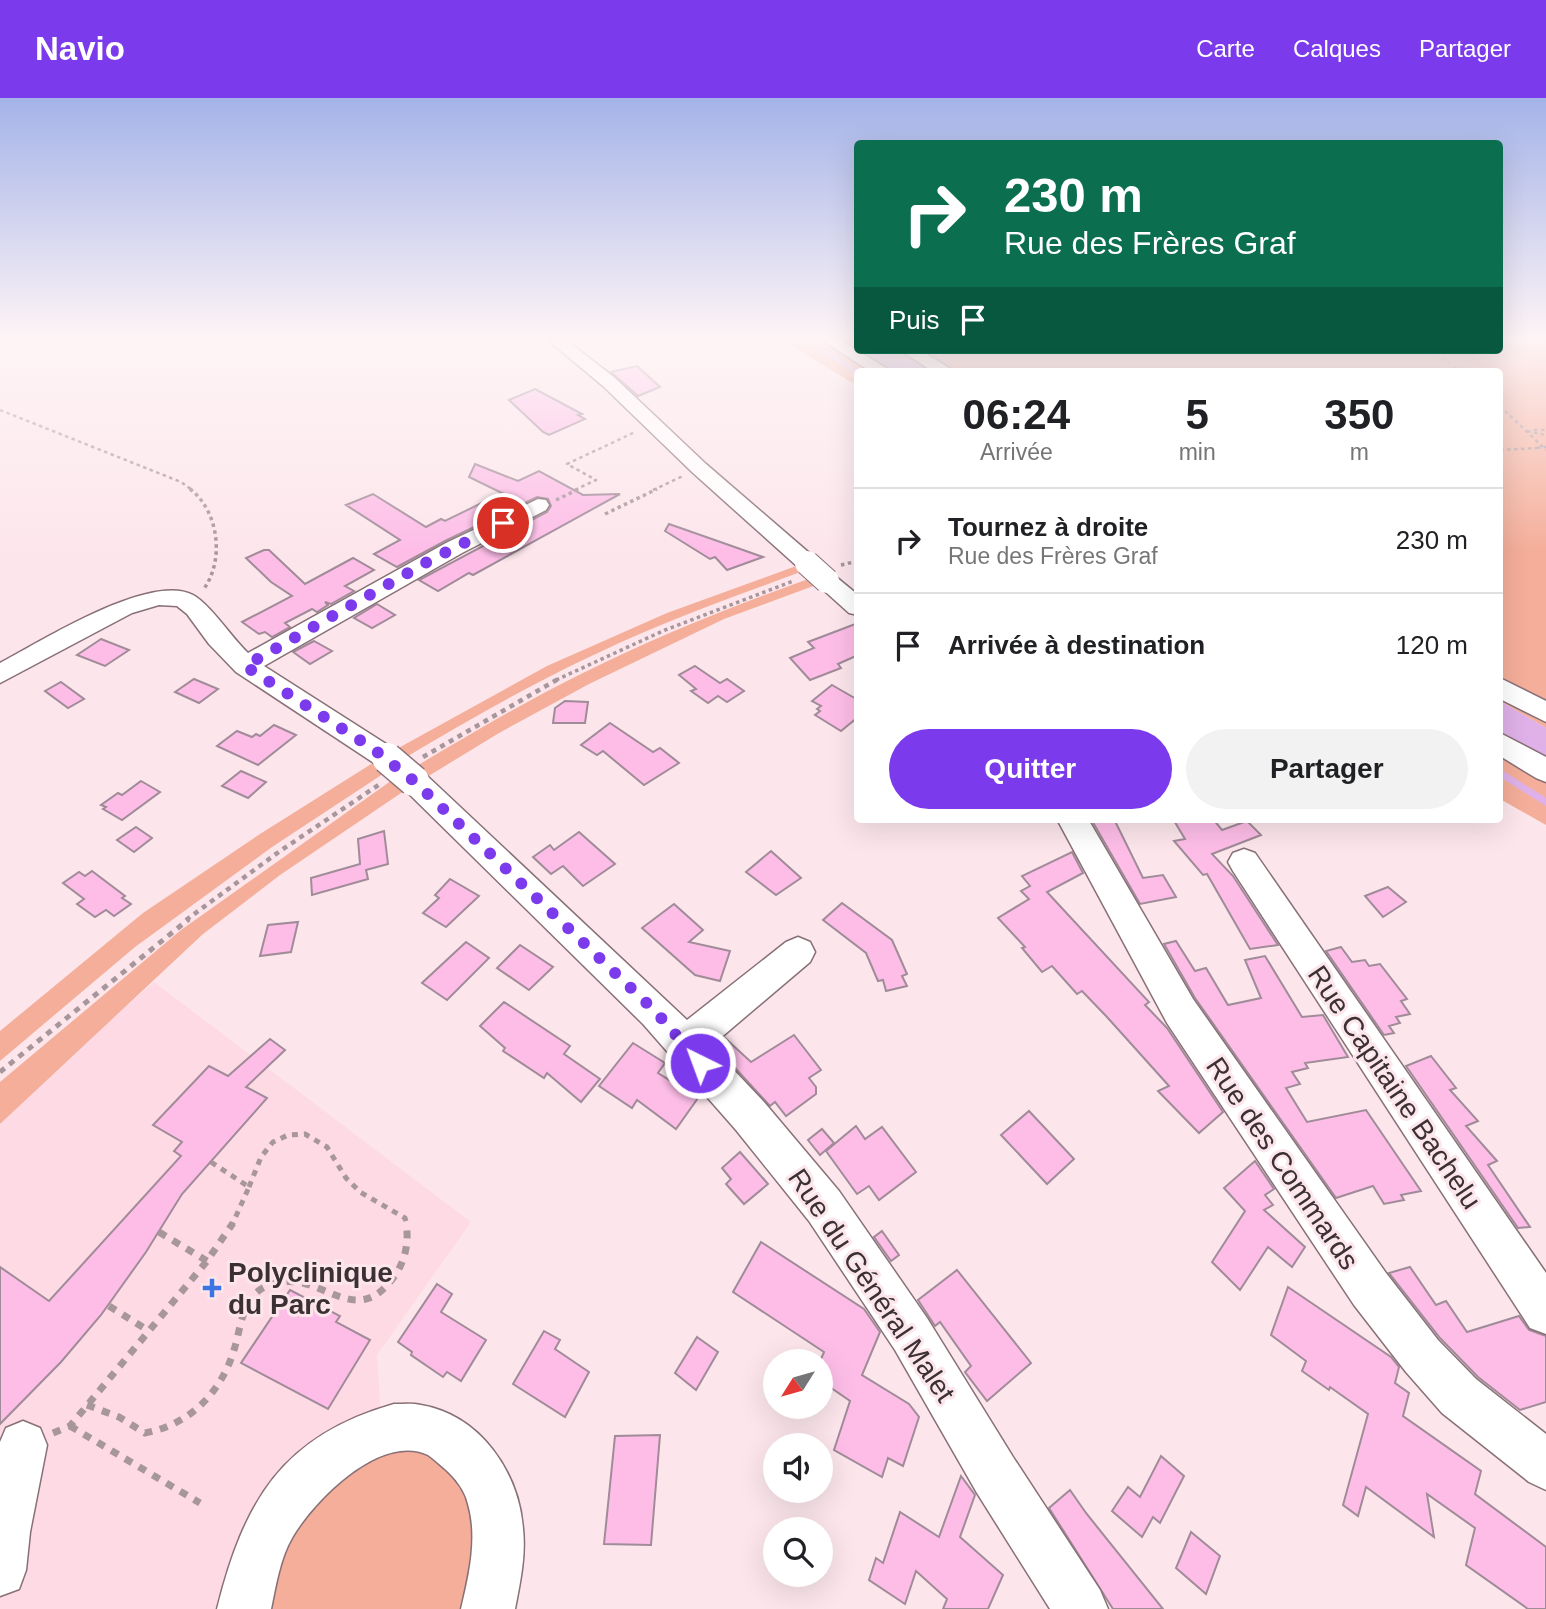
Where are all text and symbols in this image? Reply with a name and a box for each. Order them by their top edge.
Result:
text: Navio [35,30,125,67]
text: Carte [1196,35,1255,62]
text: Calques [1293,35,1381,62]
text: Partager [1419,35,1511,62]
icon: right [889,168,980,259]
text: 230 m [1004,168,1143,222]
text: Rue des Frères Graf [1004,225,1296,261]
icon: arrive [954,301,992,339]
text: Puis [889,305,940,335]
text: 06:24 [963,391,1070,438]
text: 5 [1185,391,1209,438]
text: 350 [1324,391,1394,438]
text: Arrivée [980,439,1053,465]
text: min [1179,439,1216,465]
text: m [1350,439,1369,465]
pin [473,493,533,553]
icon: arrive [484,504,522,542]
text: Tournez à droite [948,512,1148,542]
icon: right [889,522,927,560]
text: 230 m [1396,525,1468,555]
text: Rue des Frères Graf [948,543,1158,569]
icon: arrive [889,627,927,665]
text: Arrivée à destination [948,630,1205,660]
text: 120 m [1396,630,1468,660]
button: Quitter [889,729,1172,809]
button: Partager [1186,729,1468,809]
street label: Rue Capitaine Bachelu [1302,960,1488,1215]
position arrow [663,1026,737,1100]
street label: Rue des Commards [1200,1051,1365,1275]
street label: Rue du Général Malet [782,1163,961,1408]
place label: Polyclinique du Parc [228,1257,393,1320]
marker: Polyclinique du Parc [202,1278,222,1298]
north arrow [763,1349,833,1419]
map controls [763,1349,833,1587]
button: sound [763,1433,833,1503]
button: search [763,1517,833,1587]

